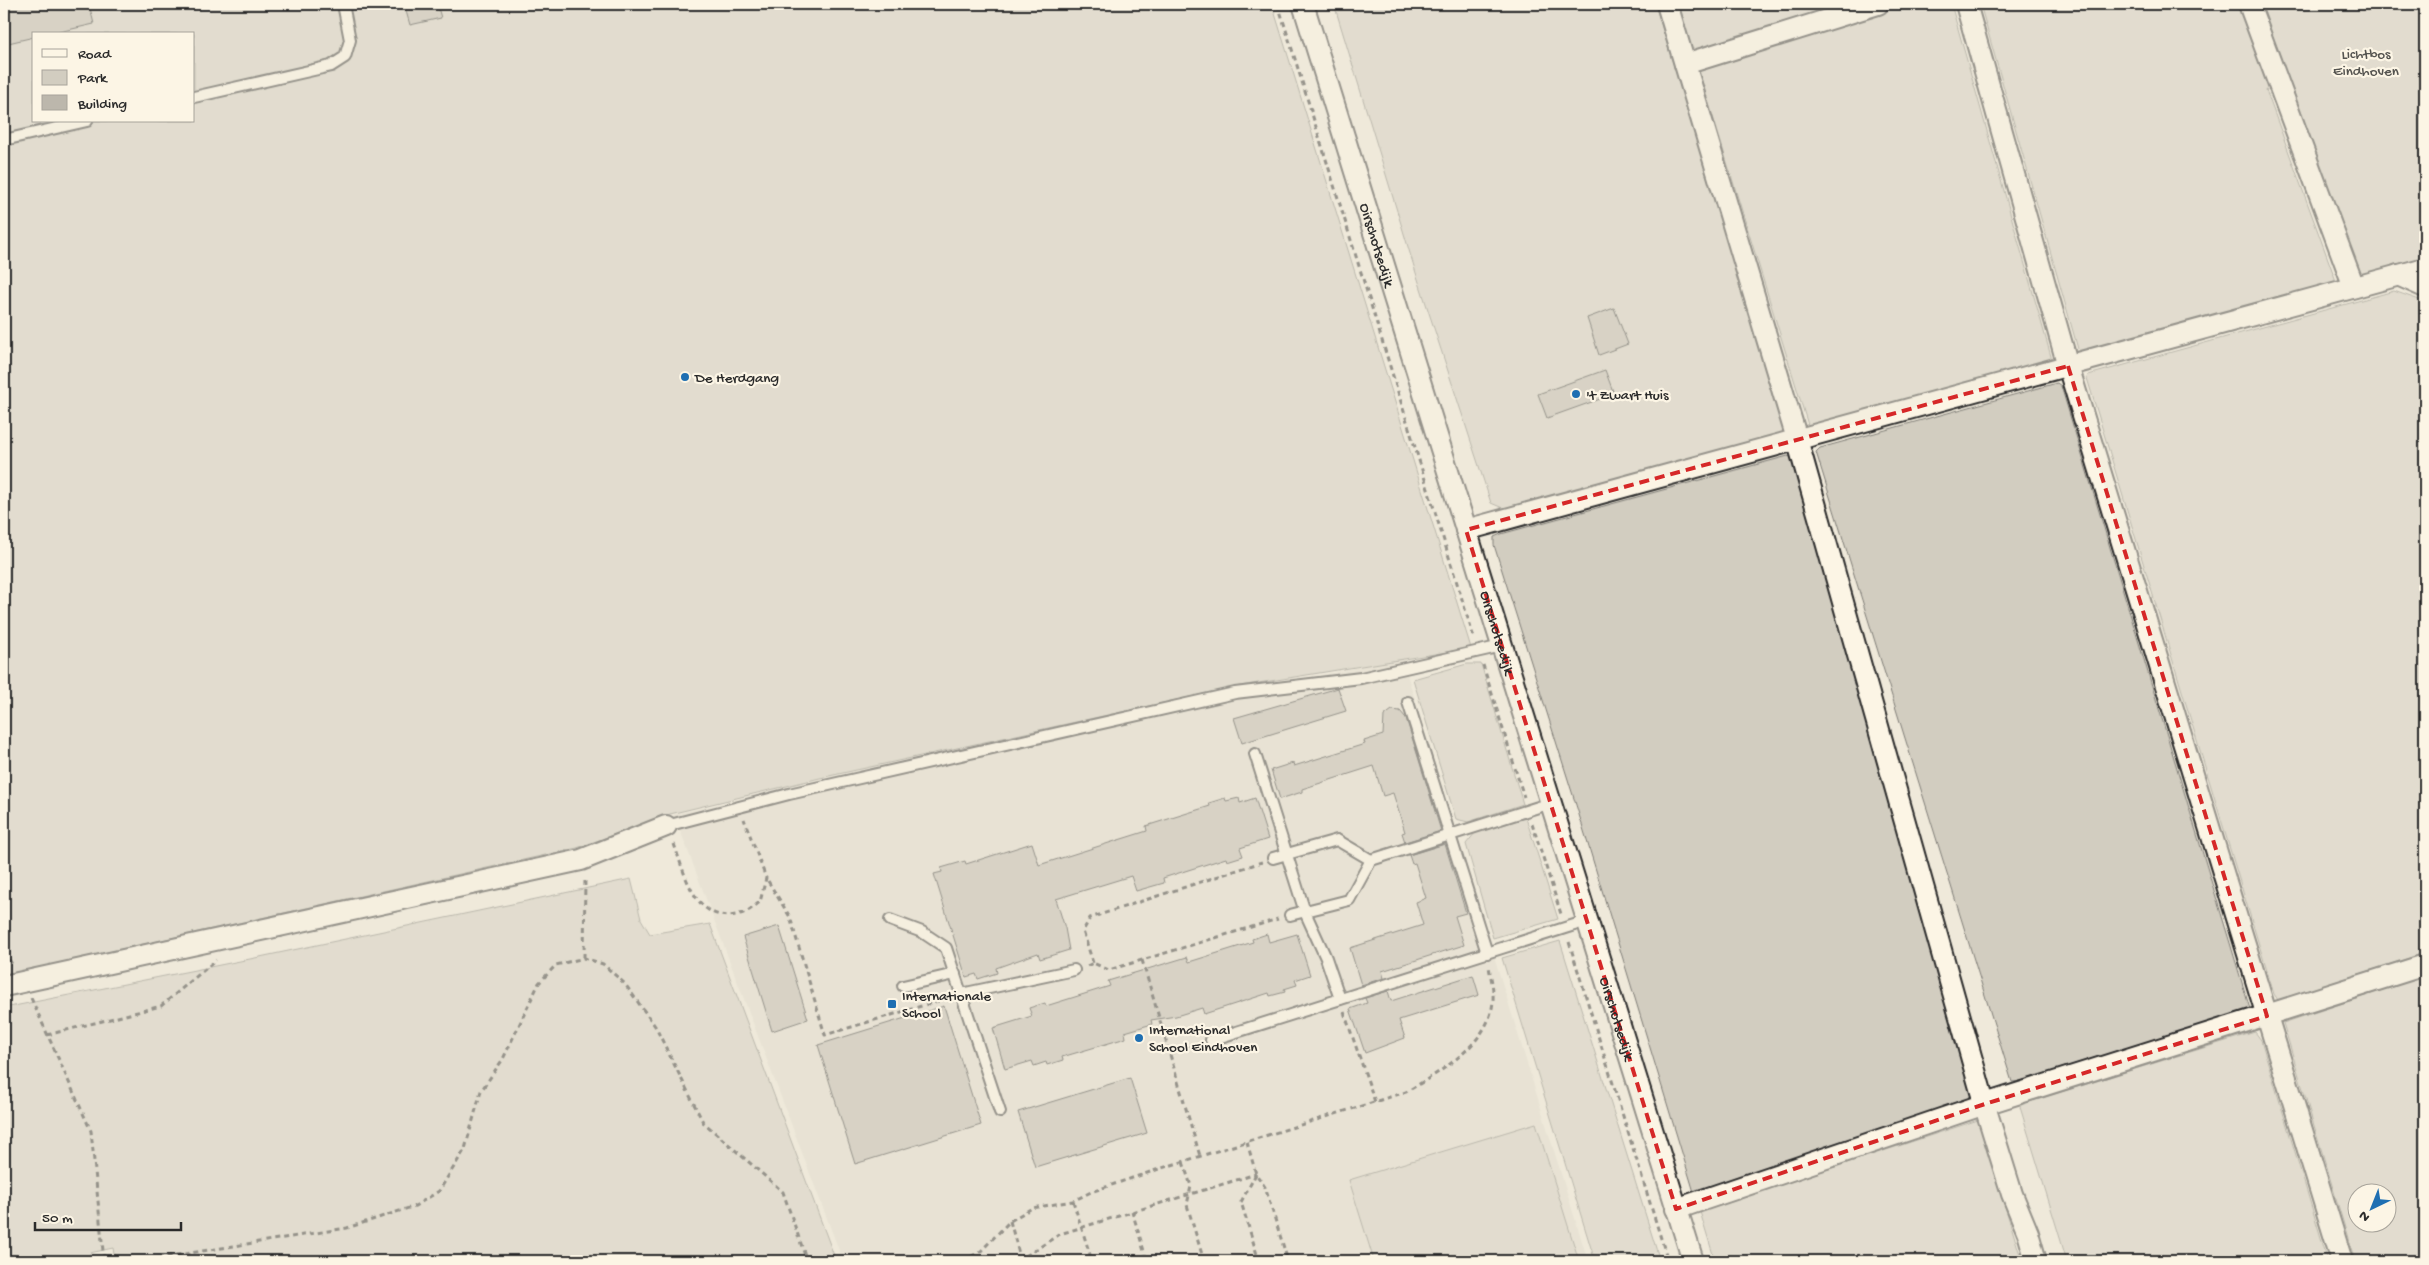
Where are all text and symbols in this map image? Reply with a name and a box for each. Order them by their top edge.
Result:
legend [32,32,195,122]
text: Road [78,46,112,64]
park label: Lichtbos Eindhoven [2333,46,2399,81]
text: Park [77,70,108,88]
text: Building [77,96,127,114]
street label: Oirschotsedijk [1354,201,1398,291]
place label: De Herdgang [694,370,779,388]
marker: De Herdgang [679,371,691,383]
place label: 't Zwart Huis [1586,387,1669,405]
marker: 't Zwart Huis [1570,388,1582,400]
street label: Oirschotsedijk [1475,589,1518,678]
street label: Oirschotsedijk [1594,975,1638,1064]
place label: Internationale School [902,988,991,1023]
marker: Internationale School [886,998,898,1010]
place label: International School Eindhoven [1149,1022,1257,1057]
marker: International School Eindhoven [1133,1032,1145,1044]
north arrow [2346,1182,2396,1232]
scale bar [35,1200,181,1232]
text: N [2356,1206,2374,1225]
text: 50 m [42,1210,73,1228]

